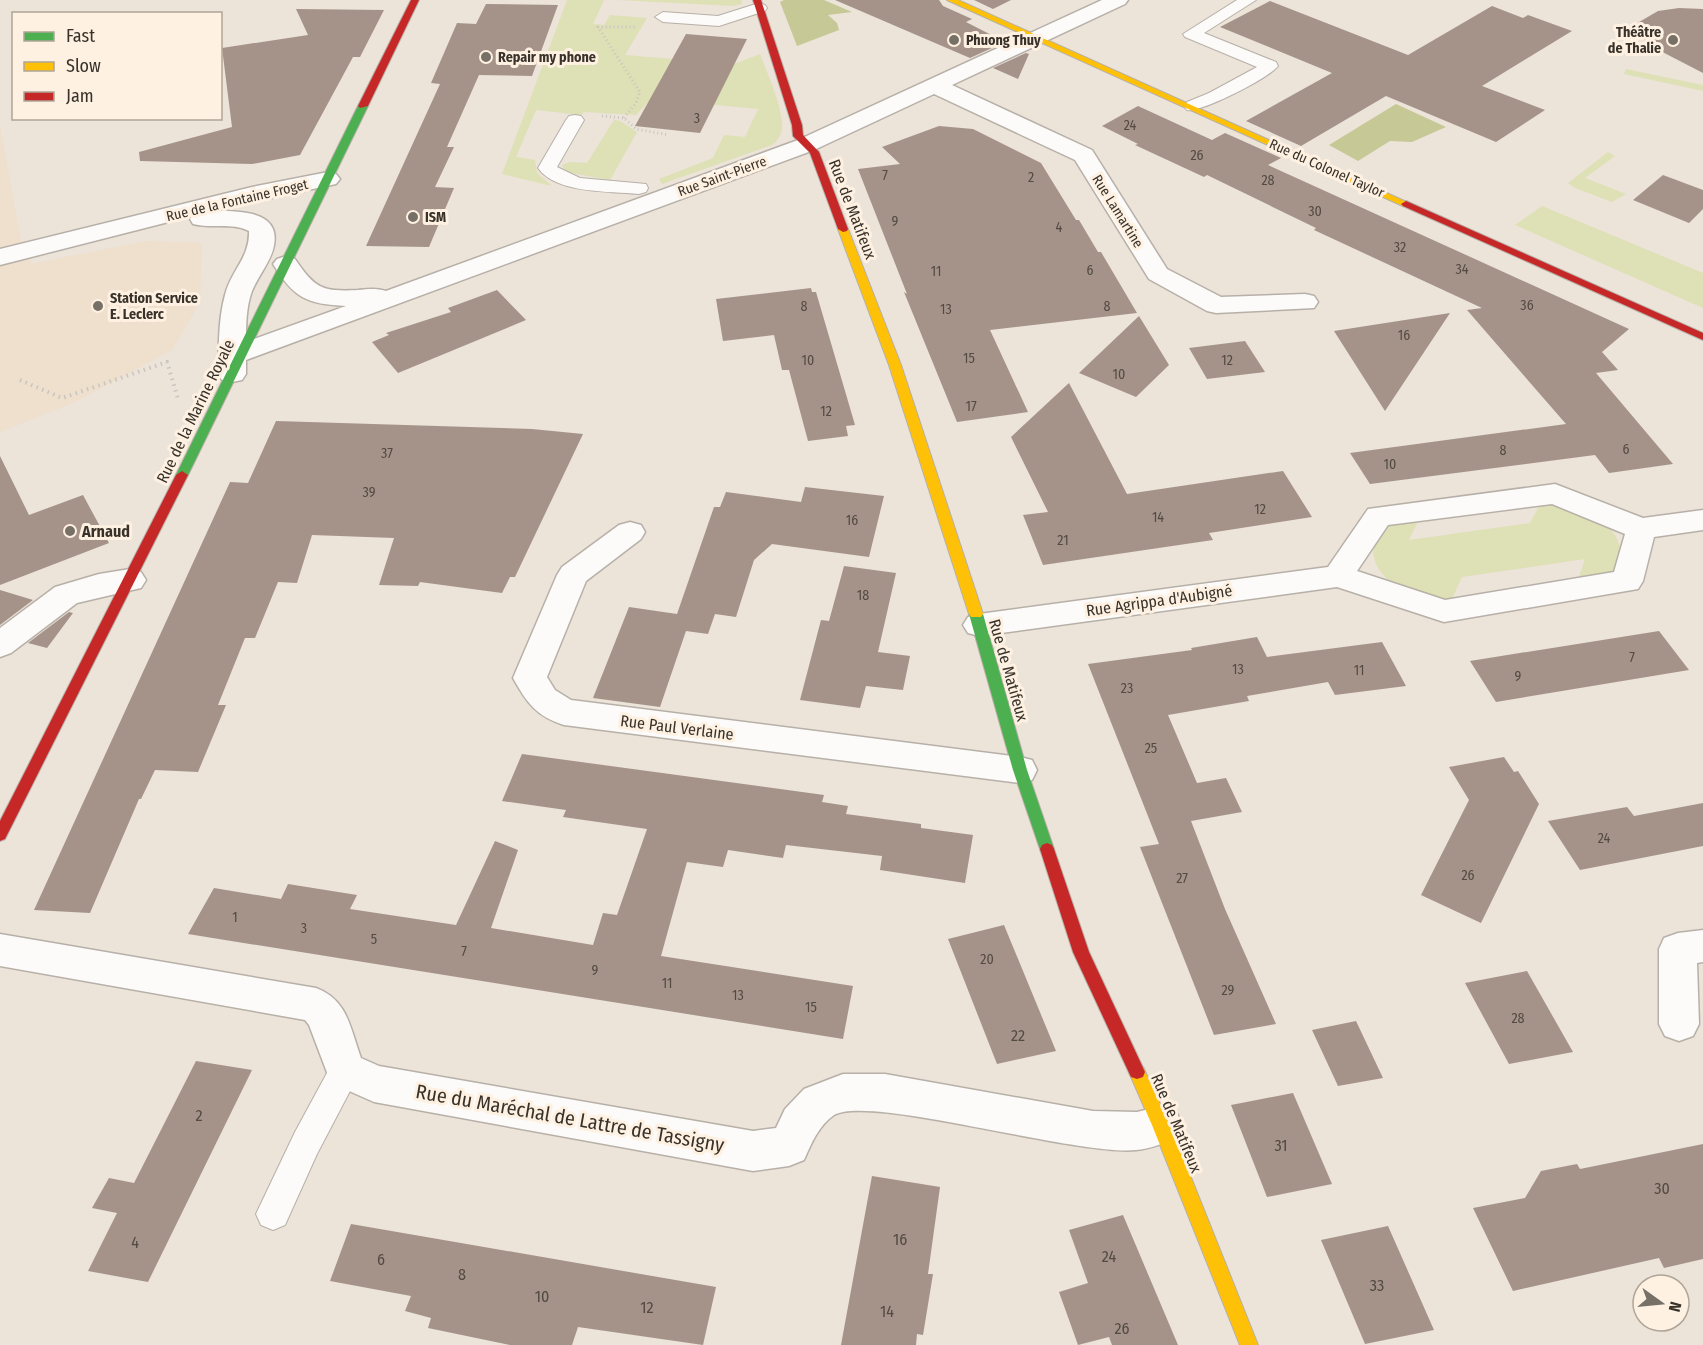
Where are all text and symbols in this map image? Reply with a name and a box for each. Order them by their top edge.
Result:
legend [12,12,222,120]
place label: Théâtre de Thalie [1608,24,1661,57]
text: Fast [66,25,95,47]
place label: Phuong Thuy [966,32,1041,49]
marker: Phuong Thuy [947,33,961,47]
marker: Théâtre de Thalie [1666,33,1680,47]
place label: Repair my phone [498,49,596,66]
marker: Repair my phone [479,50,493,64]
text: Slow [66,55,101,77]
text: Jam [66,85,94,107]
house number: 3 [694,110,700,127]
house number: 24 [1124,117,1137,134]
street label: Rue du Colonel Taylor [1267,135,1387,202]
house number: 26 [1190,147,1204,164]
street label: Rue Saint-Pierre [676,153,769,200]
street label: Rue de Matifeux [825,157,880,262]
house number: 7 [882,167,888,184]
house number: 2 [1028,169,1034,186]
street label: Rue Lamartine [1088,172,1147,251]
house number: 28 [1261,172,1275,189]
street label: Rue de la Fontaine Froget [165,176,310,225]
house number: 30 [1308,203,1322,220]
place label: ISM [425,209,446,226]
marker: ISM [406,210,420,224]
house number: 9 [892,213,899,230]
house number: 4 [1056,219,1063,236]
house number: 32 [1394,239,1406,256]
house number: 34 [1455,261,1469,278]
house number: 6 [1087,262,1094,279]
house number: 11 [931,263,941,280]
place label: Station Service E. Leclerc [110,290,198,323]
house number: 36 [1520,297,1534,314]
house number: 8 [801,298,808,315]
house number: 8 [1104,298,1111,315]
marker: Station Service E. Leclerc [91,299,105,313]
house number: 13 [940,301,952,318]
house number: 16 [1398,327,1410,344]
street label: Rue de la Marine Royale [152,336,238,486]
house number: 15 [963,350,975,367]
house number: 10 [802,352,814,369]
house number: 12 [1221,352,1233,369]
house number: 10 [1113,366,1125,383]
house number: 17 [965,398,977,415]
house number: 12 [820,403,832,420]
house number: 6 [1623,441,1630,458]
house number: 8 [1500,442,1507,459]
house number: 37 [381,445,393,462]
house number: 10 [1384,456,1396,473]
house number: 39 [363,484,376,501]
house number: 12 [1254,501,1266,518]
house number: 14 [1152,509,1164,526]
house number: 16 [846,512,858,529]
place label: Arnaud [81,522,130,541]
marker: Arnaud [63,524,77,538]
house number: 21 [1057,532,1069,549]
street label: Rue Agrippa d'Aubigné [1085,581,1233,620]
house number: 18 [857,587,869,604]
street label: Rue de Matifeux [985,617,1032,723]
house number: 7 [1629,649,1635,666]
house number: 13 [1232,661,1244,678]
house number: 11 [1354,662,1364,679]
house number: 9 [1515,668,1522,685]
house number: 23 [1121,680,1133,697]
street label: Rue Paul Verlaine [619,711,735,744]
house number: 25 [1145,740,1157,757]
house number: 24 [1598,830,1611,847]
house number: 26 [1461,867,1475,884]
house number: 27 [1176,870,1188,887]
house number: 1 [232,909,238,926]
house number: 3 [301,920,307,937]
house number: 5 [371,931,377,948]
house number: 7 [461,943,467,960]
house number: 20 [980,951,994,968]
house number: 9 [592,962,599,979]
house number: 11 [662,975,672,992]
house number: 29 [1222,982,1235,999]
house number: 13 [732,987,744,1004]
house number: 15 [805,999,817,1016]
house number: 28 [1511,1010,1525,1027]
house number: 22 [1011,1026,1025,1045]
street label: Rue de Matifeux [1147,1071,1206,1175]
street label: Rue du Maréchal de Lattre de Tassigny [414,1079,726,1157]
house number: 2 [195,1106,203,1125]
house number: 31 [1274,1136,1288,1155]
house number: 30 [1654,1179,1670,1198]
house number: 16 [893,1230,907,1249]
house number: 4 [131,1233,139,1252]
house number: 24 [1102,1247,1116,1266]
house number: 6 [377,1250,385,1269]
house number: 8 [458,1265,466,1284]
north arrow [1631,1273,1691,1333]
house number: 33 [1370,1276,1384,1295]
house number: 10 [535,1287,549,1306]
house number: 12 [640,1298,654,1317]
text: N [1665,1300,1685,1314]
house number: 14 [880,1302,894,1321]
house number: 26 [1115,1319,1130,1338]

